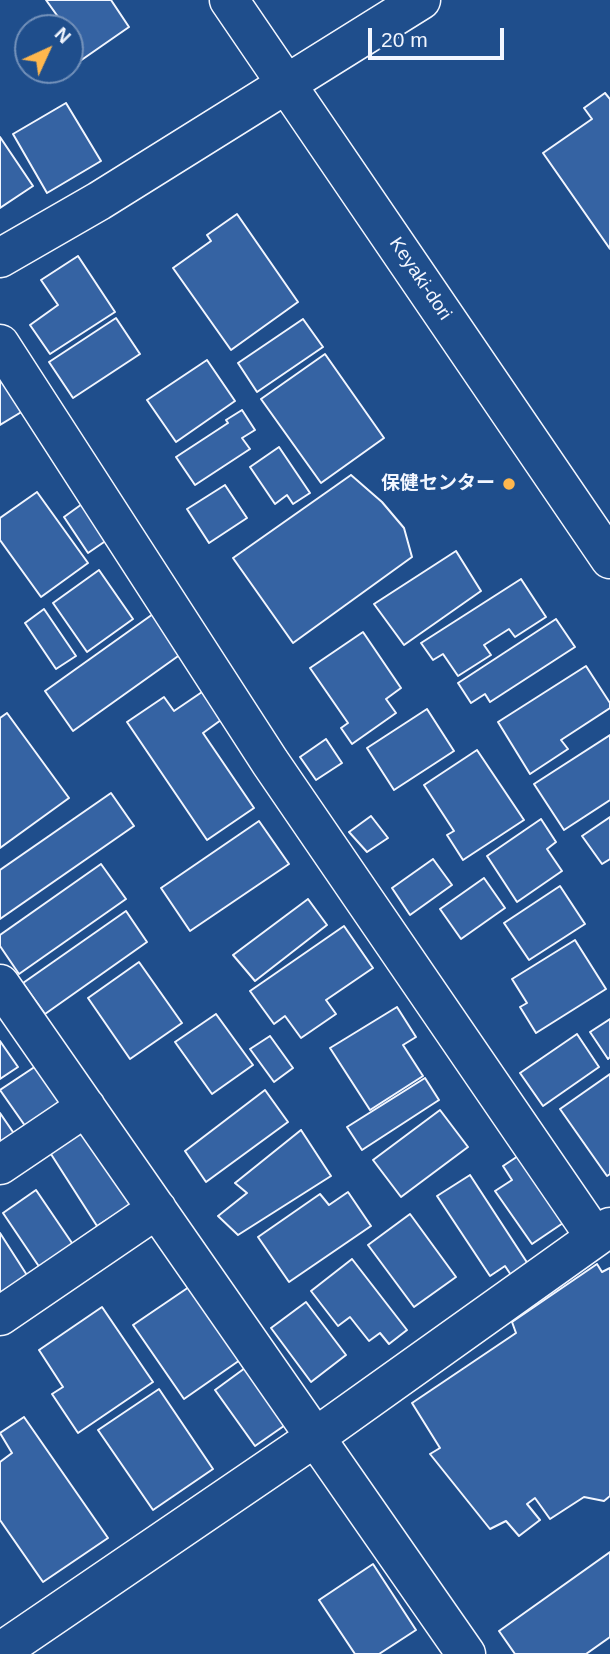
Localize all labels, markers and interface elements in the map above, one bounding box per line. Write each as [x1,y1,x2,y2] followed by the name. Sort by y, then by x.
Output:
[14,14,84,84] north arrow
[372,14,508,58] scale bar
[51,23,75,47] text: N
[381,28,428,51] text: 20 m
[384,233,456,325] street label: Keyaki-dori
[381,473,495,495] place label: 保健センター
[501,476,517,492] marker: 保健センター

